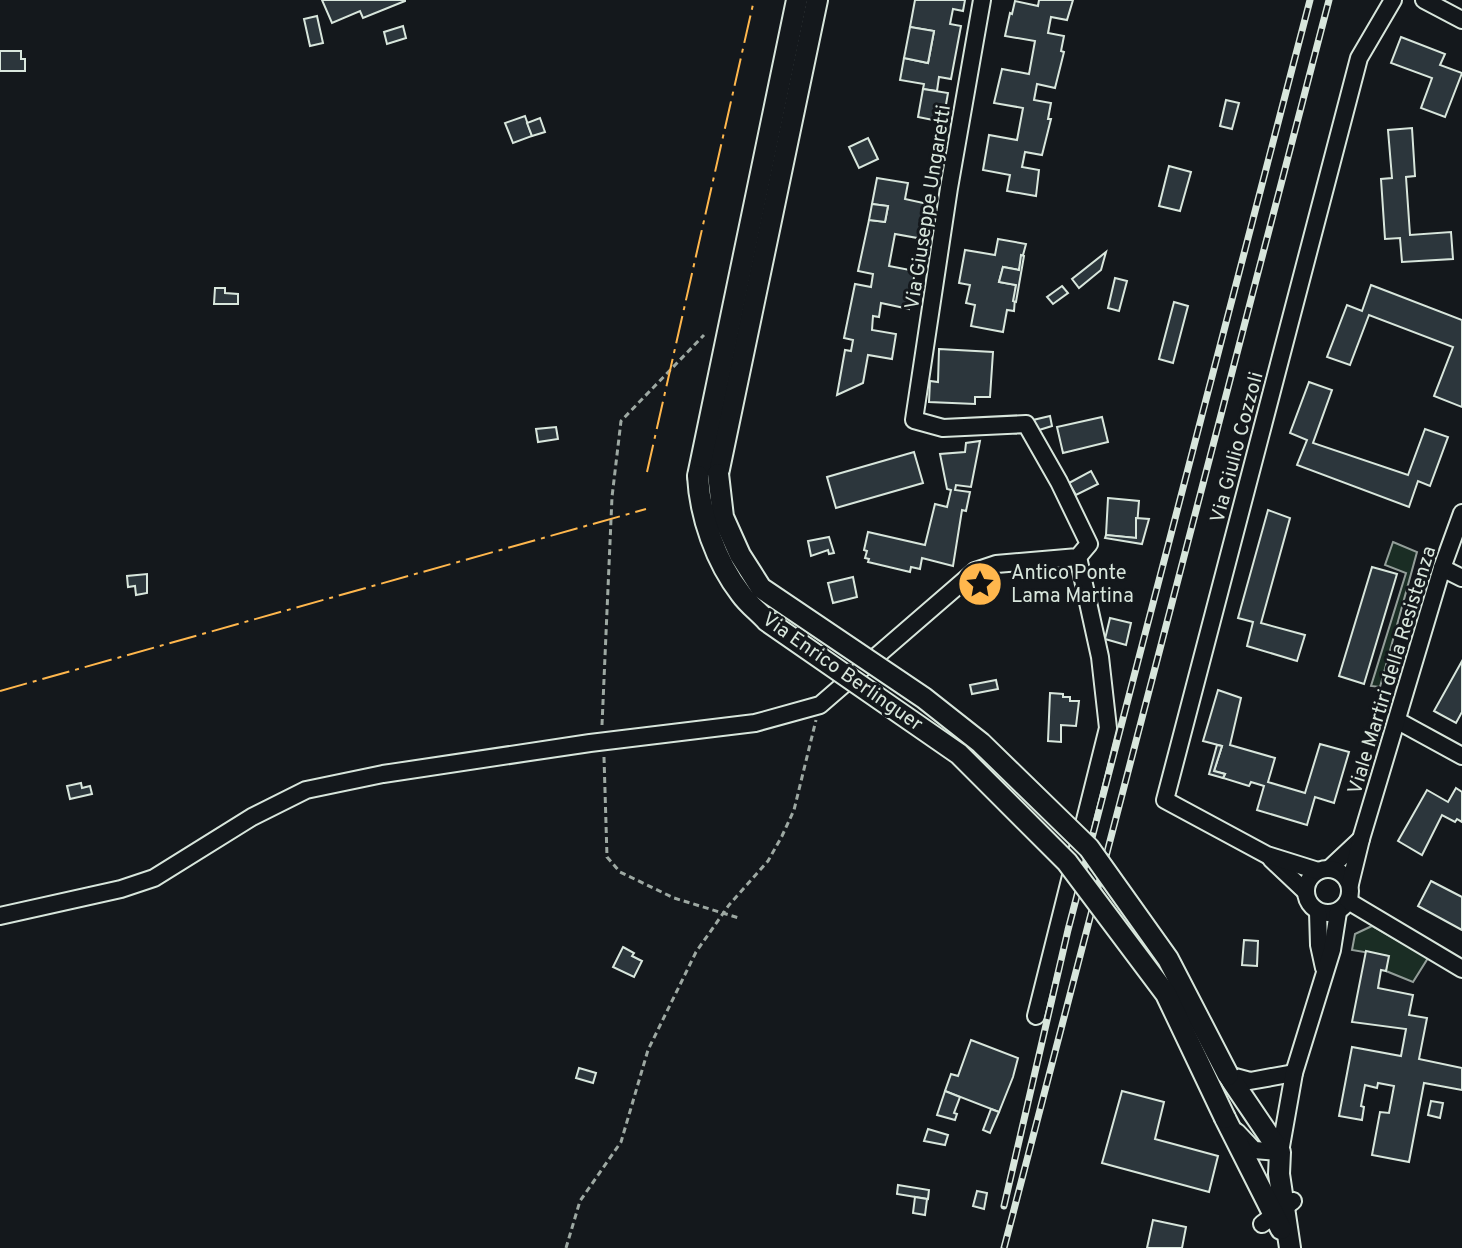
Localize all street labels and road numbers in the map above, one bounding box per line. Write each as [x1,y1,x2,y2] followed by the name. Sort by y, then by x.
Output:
[900,103,958,311] street label: Via Giuseppe Ungaretti
[1205,369,1271,526] street label: Via Giulio Cozzoli
[1343,543,1443,798] street label: Viale Martiri della Resistenza
[756,607,928,738] street label: Via Enrico Berlinguer

